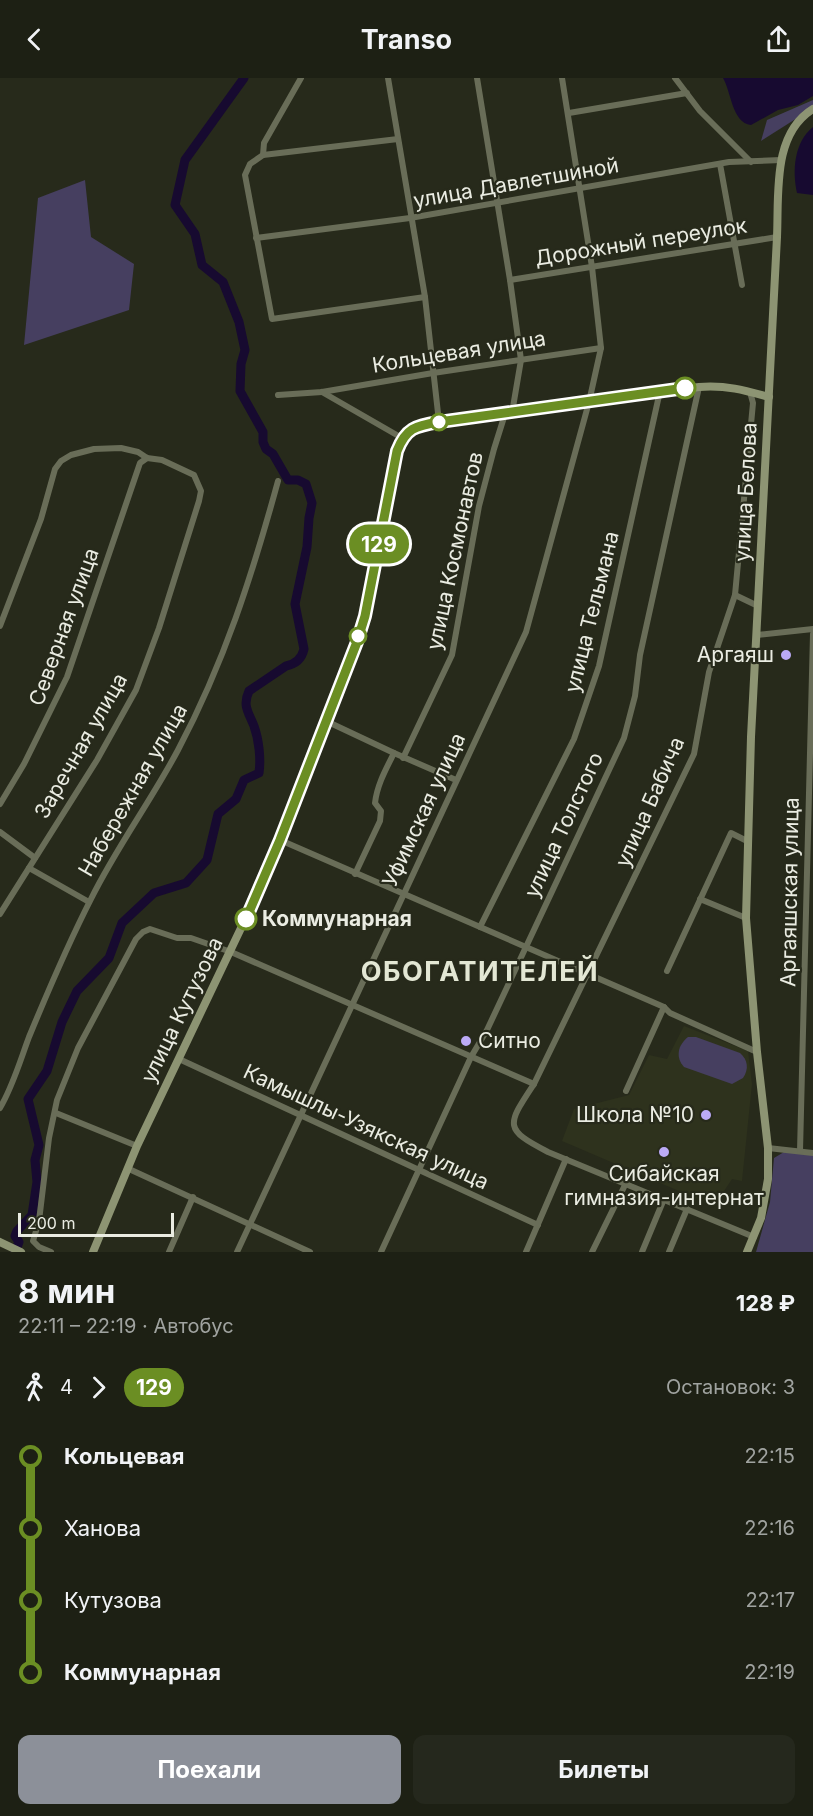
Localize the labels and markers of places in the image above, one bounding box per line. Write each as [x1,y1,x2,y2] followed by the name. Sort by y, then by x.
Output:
[674,377,696,399] unlabelled marker
[430,413,448,431] unlabelled marker
[349,627,367,645] unlabelled marker
[697,642,774,667] place label: Аргаяш
[779,648,793,662] marker: Аргаяш
[262,906,412,931] place label: Коммунарная
[235,908,257,930] marker: Коммунарная
[478,1028,541,1053] place label: Ситно
[459,1034,473,1048] marker: Ситно
[576,1102,694,1127] place label: Школа №10
[699,1108,713,1122] marker: Школа №10
[657,1145,671,1159] marker: Сибайская гимназия-интернат
[564,1161,764,1210] place label: Сибайская гимназия-интернат

